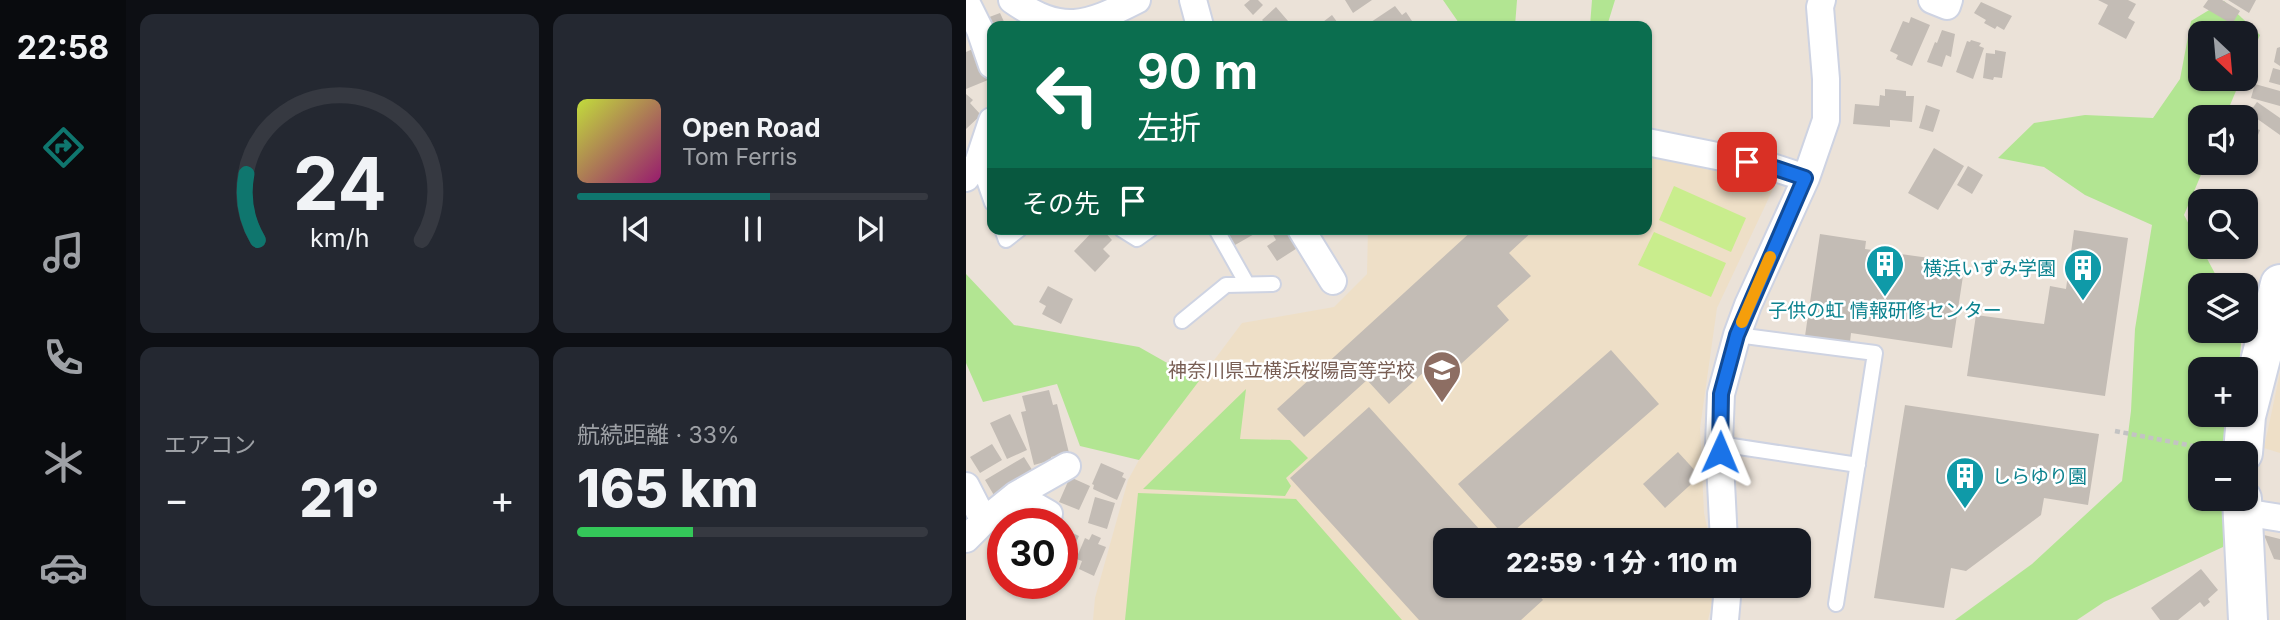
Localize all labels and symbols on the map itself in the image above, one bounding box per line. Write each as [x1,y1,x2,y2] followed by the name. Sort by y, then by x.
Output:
[2188,21,2258,91] north arrow
[1717,132,1777,192] pin
[1864,243,1906,298] building icon: 子供の虹 情報研修センター
[2062,247,2104,302] building icon: 横浜いずみ学園
[1923,257,2056,280] place label: 横浜いずみ学園
[1768,299,2002,322] place label: 子供の虹 情報研修センター
[1421,349,1463,404] school or university icon: 神奈川県立横浜桜陽高等学校
[1168,359,1415,382] place label: 神奈川県立横浜桜陽高等学校
[1683,415,1757,489] position arrow
[1944,455,1986,510] building icon: しらゆり園
[1992,465,2087,488] place label: しらゆり園
[987,508,1078,599] speed limit sign: 30

